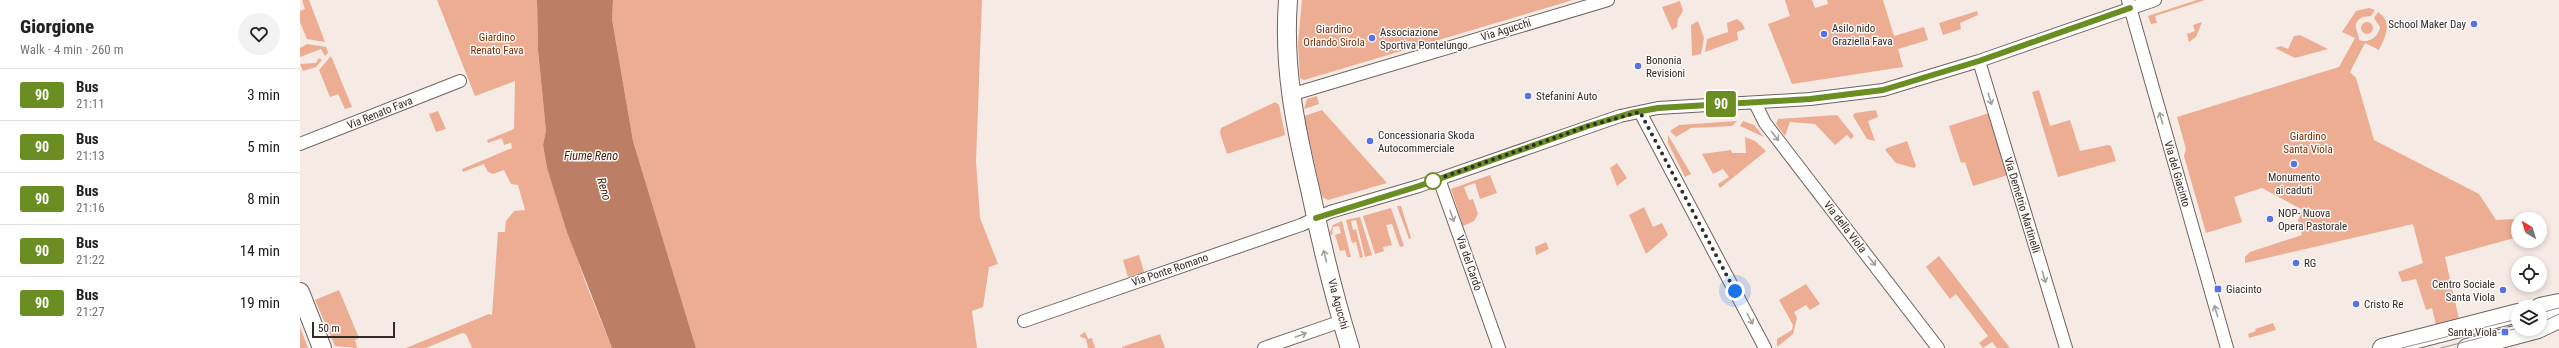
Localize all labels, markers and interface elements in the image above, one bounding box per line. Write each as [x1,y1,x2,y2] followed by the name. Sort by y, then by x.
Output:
[238,13,280,55] button: heart
[20,15,94,38] text: Giorgione
[1479,16,1533,44] street label: Via Agucchi
[2388,18,2466,31] place label: School Maker Day
[2469,19,2479,29] marker: School Maker Day
[1832,22,1892,48] place label: Asilo nido Graziella Fava
[1303,23,1365,49] park label: Giardino Orlando Sirola
[1380,26,1468,52] place label: Associazione Sportiva Pontelungo
[1819,29,1829,39] marker: Asilo nido Graziella Fava
[471,31,523,57] park label: Giardino Renato Fava
[1367,33,1377,43] marker: Associazione Sportiva Pontelungo
[20,42,124,57] text: Walk · 4 min · 260 m
[1646,54,1685,80] place label: Bononia Revisioni
[1633,61,1643,71] marker: Bononia Revisioni
[76,78,99,96] text: Bus
[247,86,280,104] text: 3 min
[35,87,49,103] text: 90
[1536,90,1598,103] place label: Stefanini Auto
[1523,91,1533,101] marker: Stefanini Auto
[1703,91,1739,117] line badge: 90
[1987,92,1994,105] one-way arrow
[345,94,415,132] street label: Via Renato Fava
[76,96,105,111] text: 21:11
[1714,96,1728,112] text: 90
[2157,112,2165,125] one-way arrow
[1378,129,1475,155] place label: Concessionaria Skoda Autocommerciale
[76,130,99,148] text: Bus
[2283,130,2333,156] park label: Giardino Santa Viola
[1771,131,1779,142] one-way arrow
[1365,136,1375,146] marker: Concessionaria Skoda Autocommerciale
[247,138,280,156] text: 5 min
[35,139,49,155] text: 90
[2161,140,2193,209] street label: Via del Giacinto
[76,148,105,163] text: 21:13
[564,149,618,163] water label: Fiume Reno
[2001,155,2043,255] street label: Via Demetrio Martinelli
[2289,159,2299,169] marker: Monumento ai caduti
[2268,171,2320,197] place label: Monumento ai caduti
[1424,172,1442,190] unlabelled marker
[594,176,614,202] water label: Reno
[76,182,99,200] text: Bus
[247,190,280,208] text: 8 min
[35,191,49,207] text: 90
[1821,199,1869,255] street label: Via della Viola
[76,200,105,215] text: 21:16
[2278,207,2347,233] place label: NOP- Nuova Opera Pastorale
[1449,209,1457,221] one-way arrow
[2511,212,2547,248] north arrow
[2511,212,2547,336] map controls
[2265,214,2275,224] marker: NOP- Nuova Opera Pastorale
[76,234,99,252] text: Bus
[1453,234,1485,293] street label: Via del Cardo
[240,242,280,260] text: 14 min
[35,243,49,259] text: 90
[1321,250,1329,263] one-way arrow
[1130,251,1210,289] street label: Via Ponte Romano
[76,252,105,267] text: 21:22
[1867,256,1876,267] one-way arrow
[2511,256,2547,292] button: locate
[2304,257,2316,270] place label: RG
[2291,258,2301,268] marker: RG
[2041,270,2048,283] one-way arrow
[1325,277,1351,331] street label: Via Agucchi
[2432,278,2495,304] place label: Centro Sociale Santa Viola
[1725,281,1745,301] your location
[2226,283,2262,296] place label: Giacinto
[2213,284,2223,294] marker: Giacinto
[2498,285,2508,295] marker: Centro Sociale Santa Viola
[76,286,99,304] text: Bus
[240,294,280,312] text: 19 min
[35,295,49,311] text: 90
[2364,298,2403,311] place label: Cristo Re
[2351,299,2361,309] marker: Cristo Re
[2511,300,2547,336] button: layers
[76,304,105,319] text: 21:27
[2212,304,2219,317] one-way arrow
[1747,313,1754,325] one-way arrow
[312,320,395,339] scale bar
[318,322,340,335] text: 50 m
[2448,326,2497,339] place label: Santa Viola
[2500,327,2510,337] marker: Santa Viola
[1294,331,1307,338] one-way arrow

